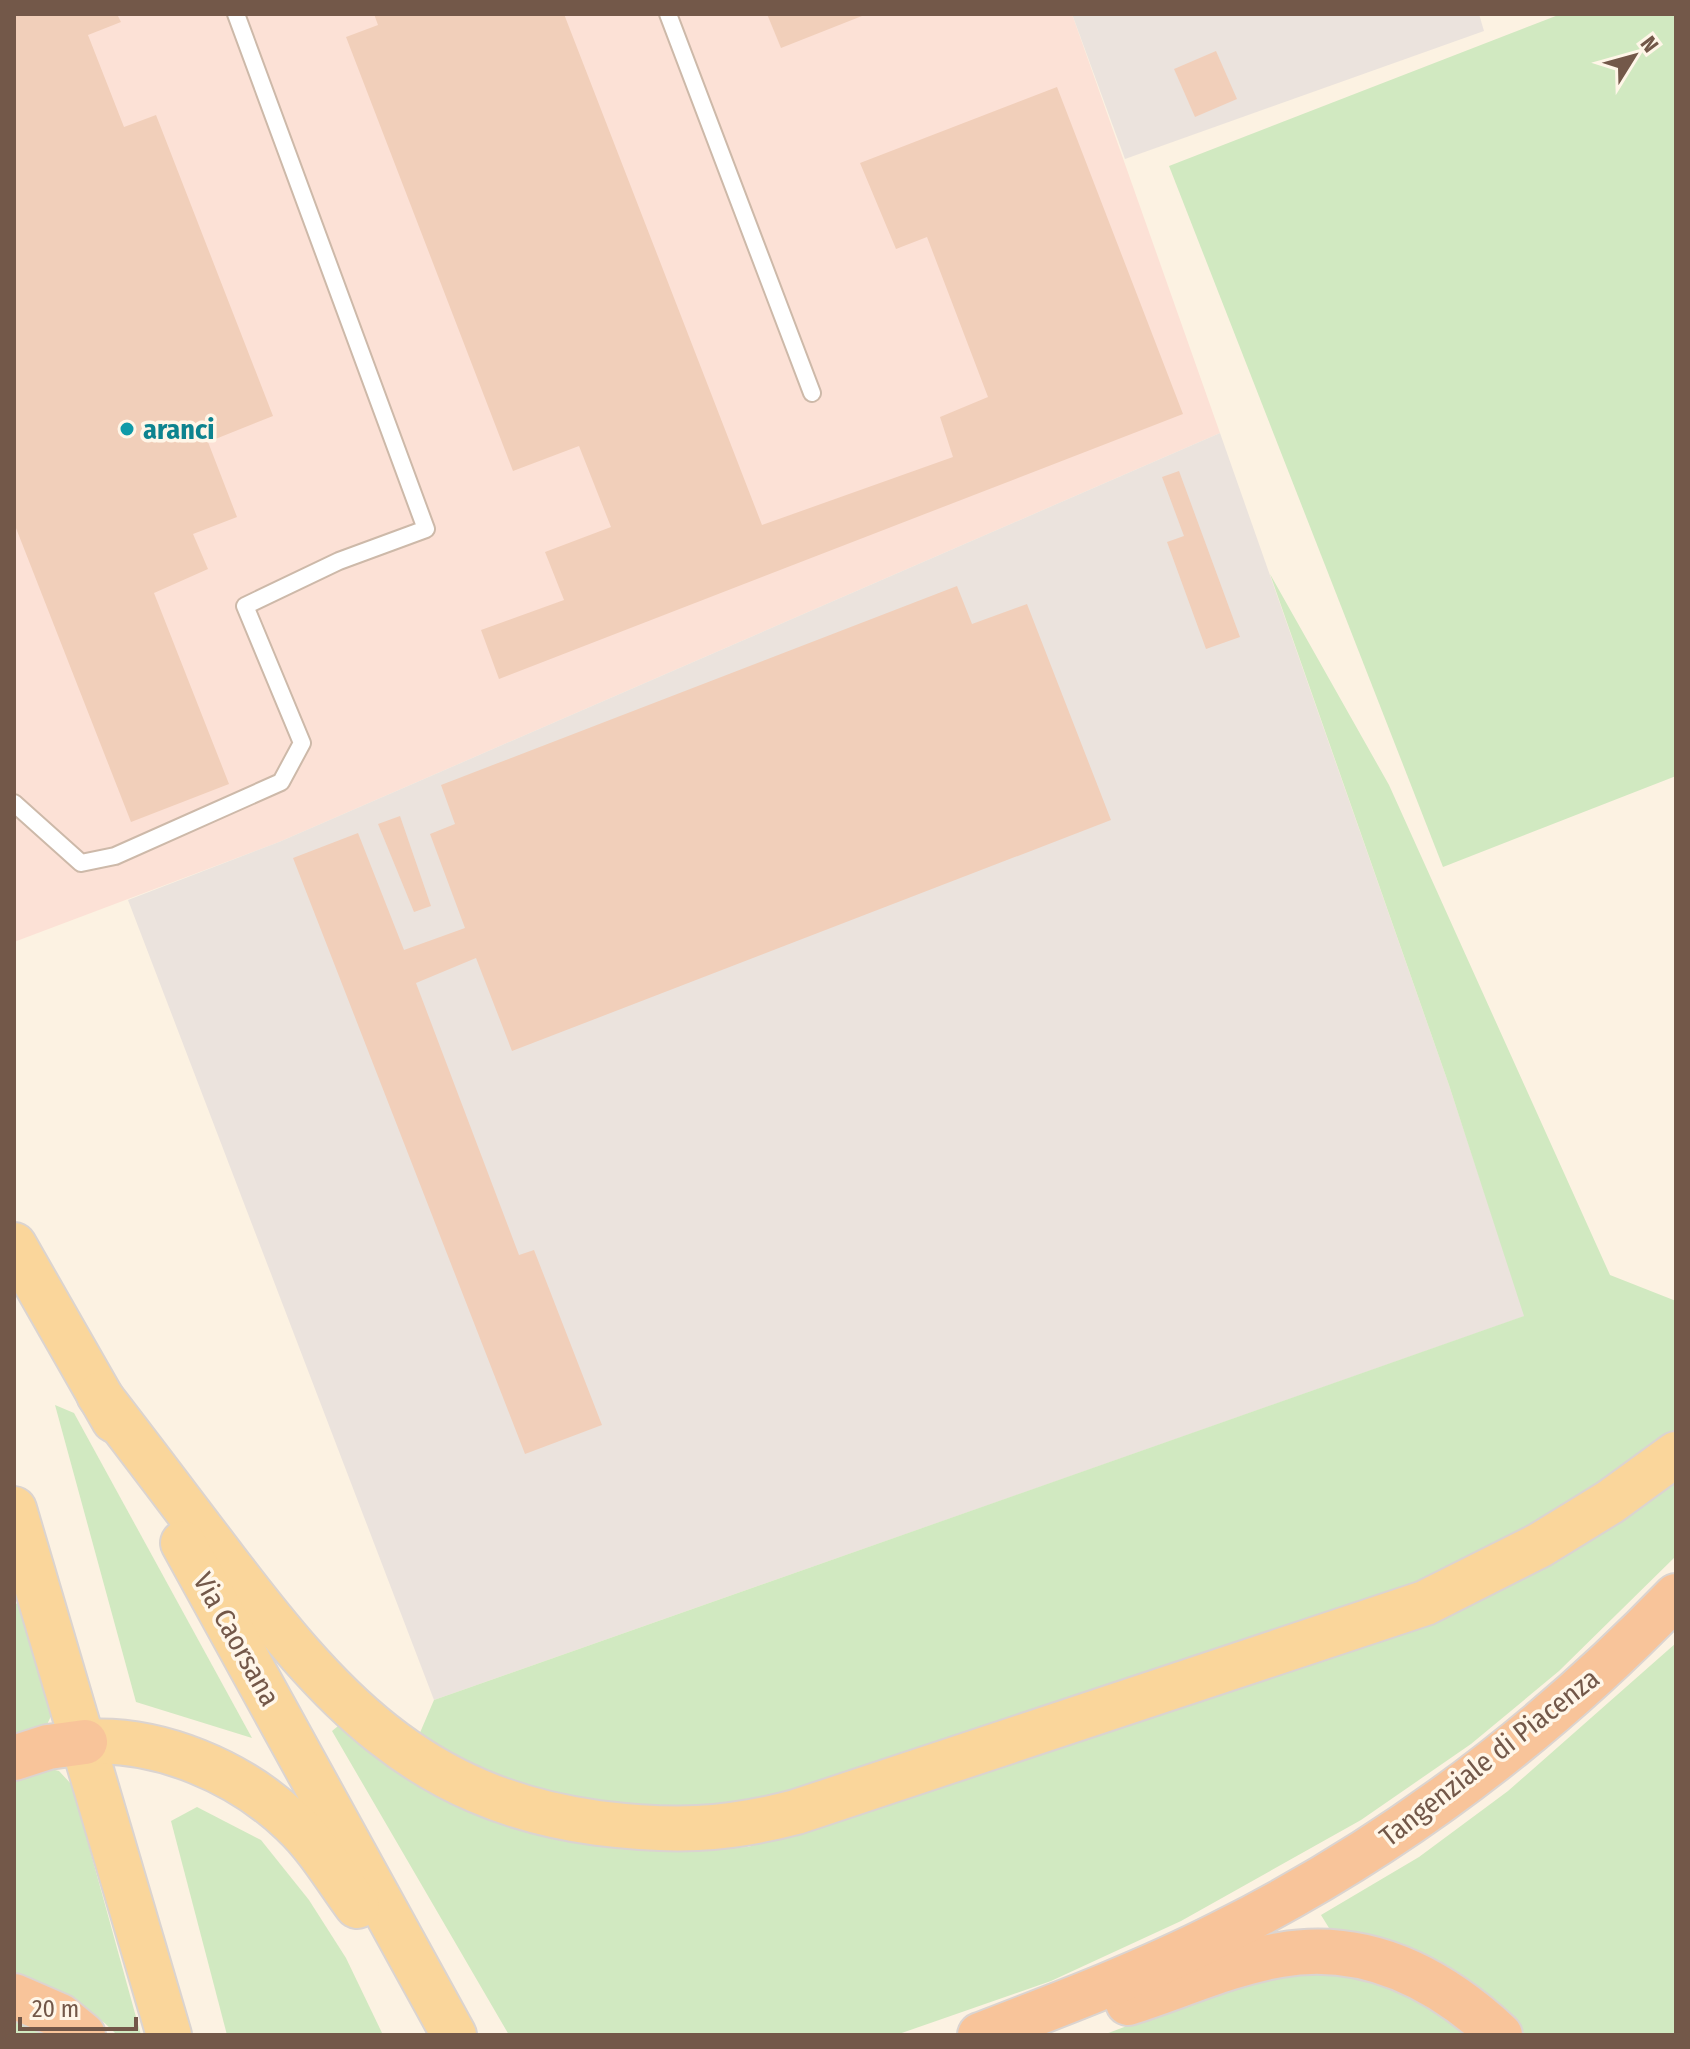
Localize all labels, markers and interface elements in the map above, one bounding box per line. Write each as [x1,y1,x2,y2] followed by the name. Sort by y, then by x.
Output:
[1594,16,1674,96] north arrow
[1635,31,1664,58] text: N
[143,413,214,446] place label: aranci
[118,420,136,438] marker: aranci
[186,1567,287,1712] street label: Via Caorsana
[1373,1662,1605,1853] street label: Tangenziale di Piacenza
[20,1981,136,2031] scale bar
[32,1995,79,2023] text: 20 m

